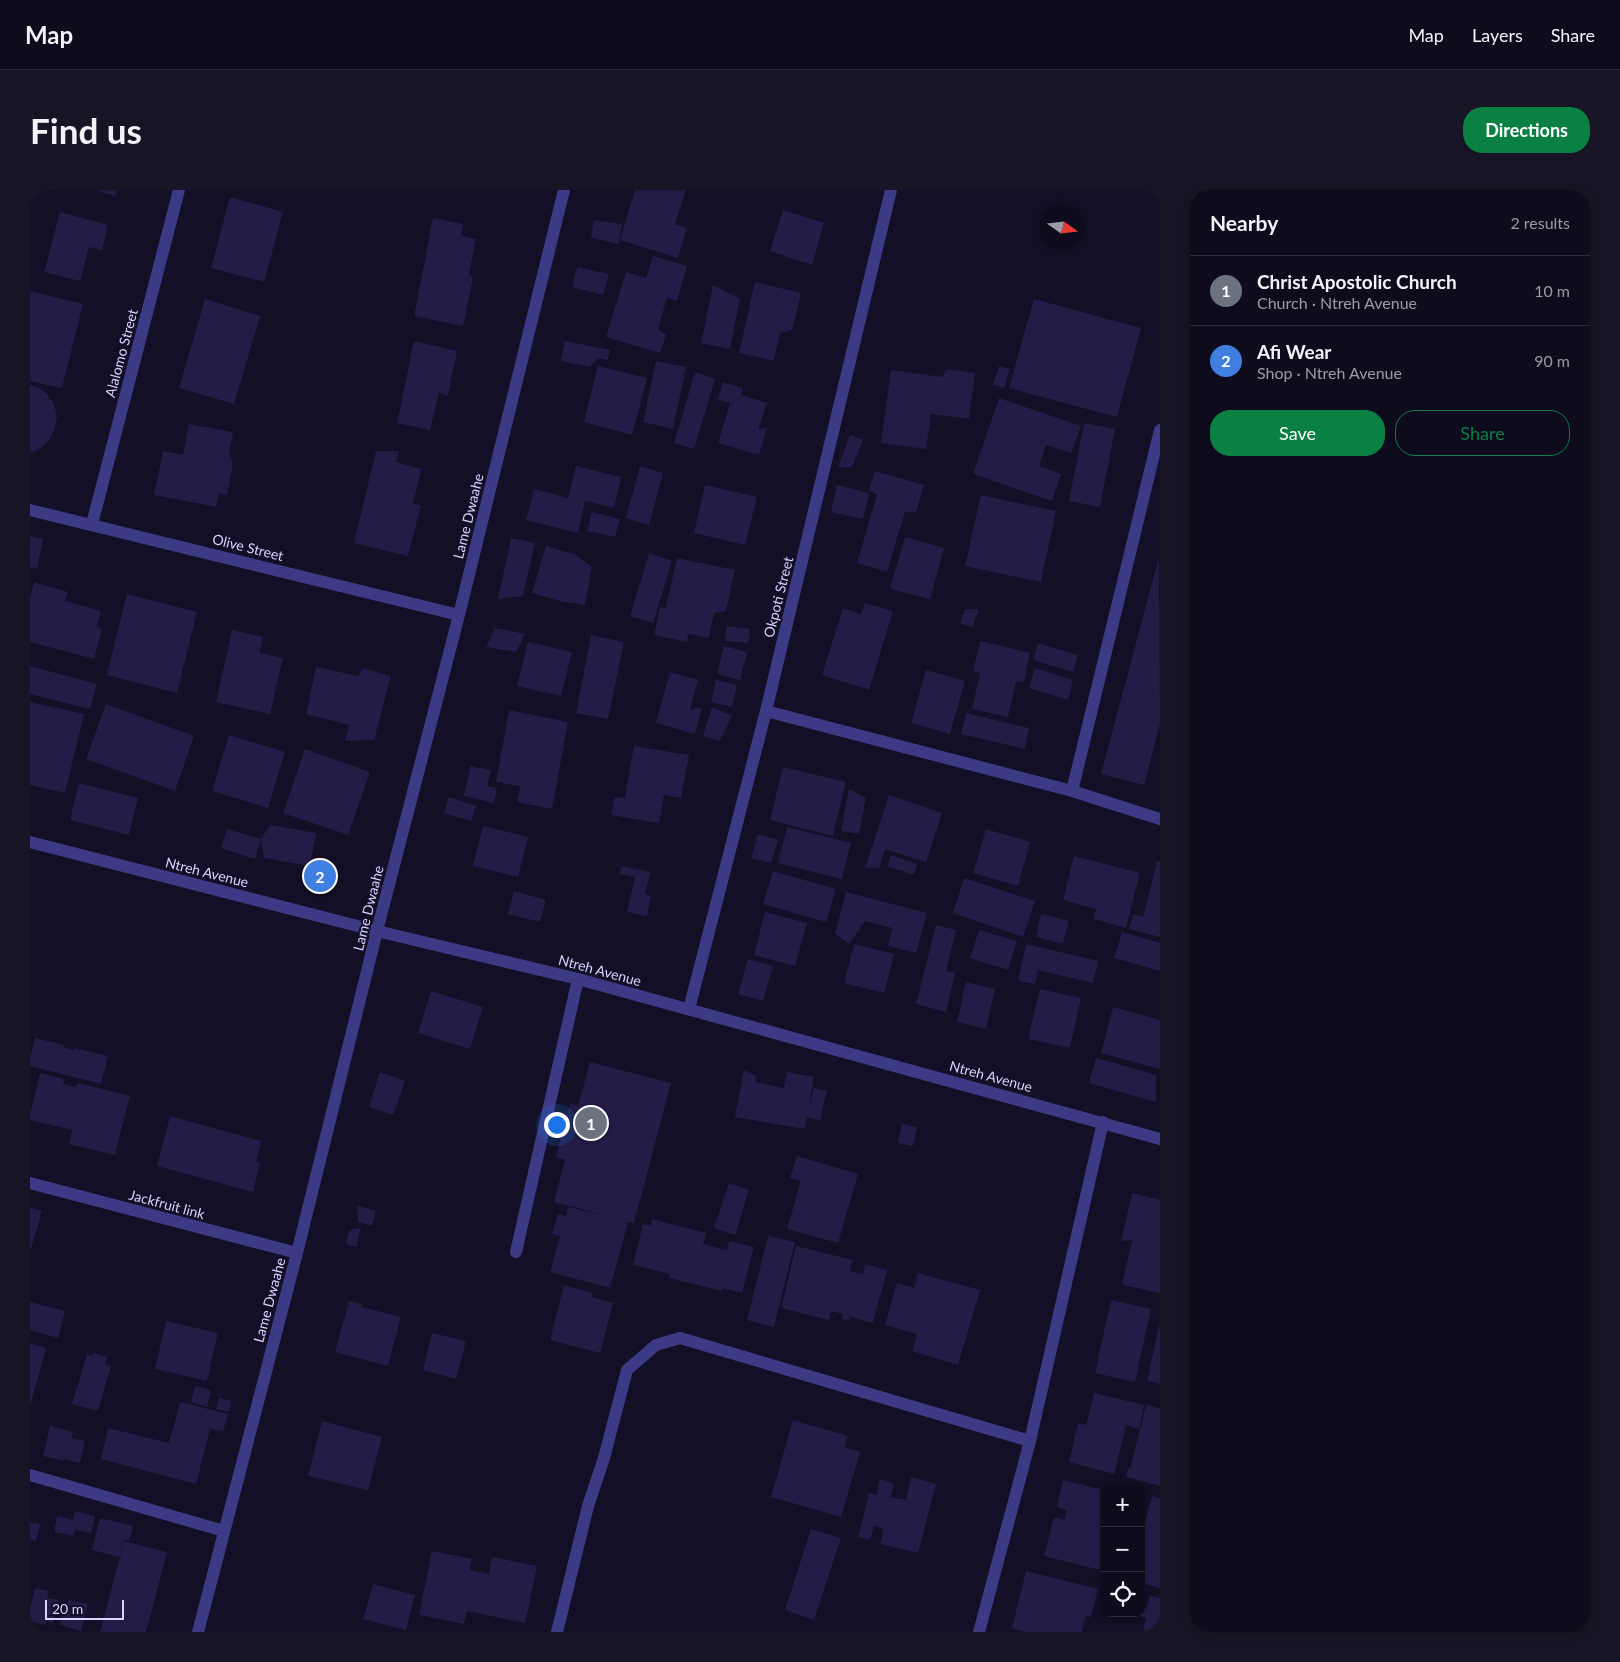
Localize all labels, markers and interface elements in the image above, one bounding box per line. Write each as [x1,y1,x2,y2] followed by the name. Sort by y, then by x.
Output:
[25,20,73,49] text: Map
[1408,24,1444,46] text: Map
[1472,24,1523,46] text: Layers
[1551,24,1595,46] text: Share
[1463,107,1590,153] button: Directions
[30,109,142,151] text: Find us
[1040,205,1085,250] north arrow
[1210,210,1278,235] text: Nearby
[1510,213,1570,232] text: 2 results
[1257,270,1457,293] text: Christ Apostolic Church
[1221,281,1231,300] text: 1
[1534,281,1570,300] text: 10 m
[1257,293,1417,312] text: Church · Ntreh Avenue
[101,307,141,399] street label: Alalomo Street
[1257,340,1331,363] text: Afi Wear
[1221,351,1231,370] text: 2
[1534,351,1570,370] text: 90 m
[1257,363,1402,382] text: Shop · Ntreh Avenue
[1210,410,1385,456] button: Save
[1395,410,1570,456] button: Share
[449,472,487,560] street label: Lame Dwaahe
[211,530,285,564] street label: Olive Street
[760,555,796,639] street label: Okpoti Street
[164,853,250,891] street label: Ntreh Avenue
[304,857,336,895] pin: 2
[349,864,387,952] street label: Lame Dwaahe
[557,951,643,989] street label: Ntreh Avenue
[948,1057,1034,1095] street label: Ntreh Avenue
[575,1104,607,1142] pin: 1
[544,1112,570,1138] your location
[127,1186,208,1223] street label: Jackfruit link
[249,1256,289,1344] street label: Lame Dwaahe
[1100,1482,1145,1617] map controls
[1100,1482,1145,1527] button: +
[1100,1527,1145,1572] button: −
[1100,1572,1145,1617] button: locate
[45,1597,124,1620] scale bar
[52,1600,83,1617] text: 20 m

